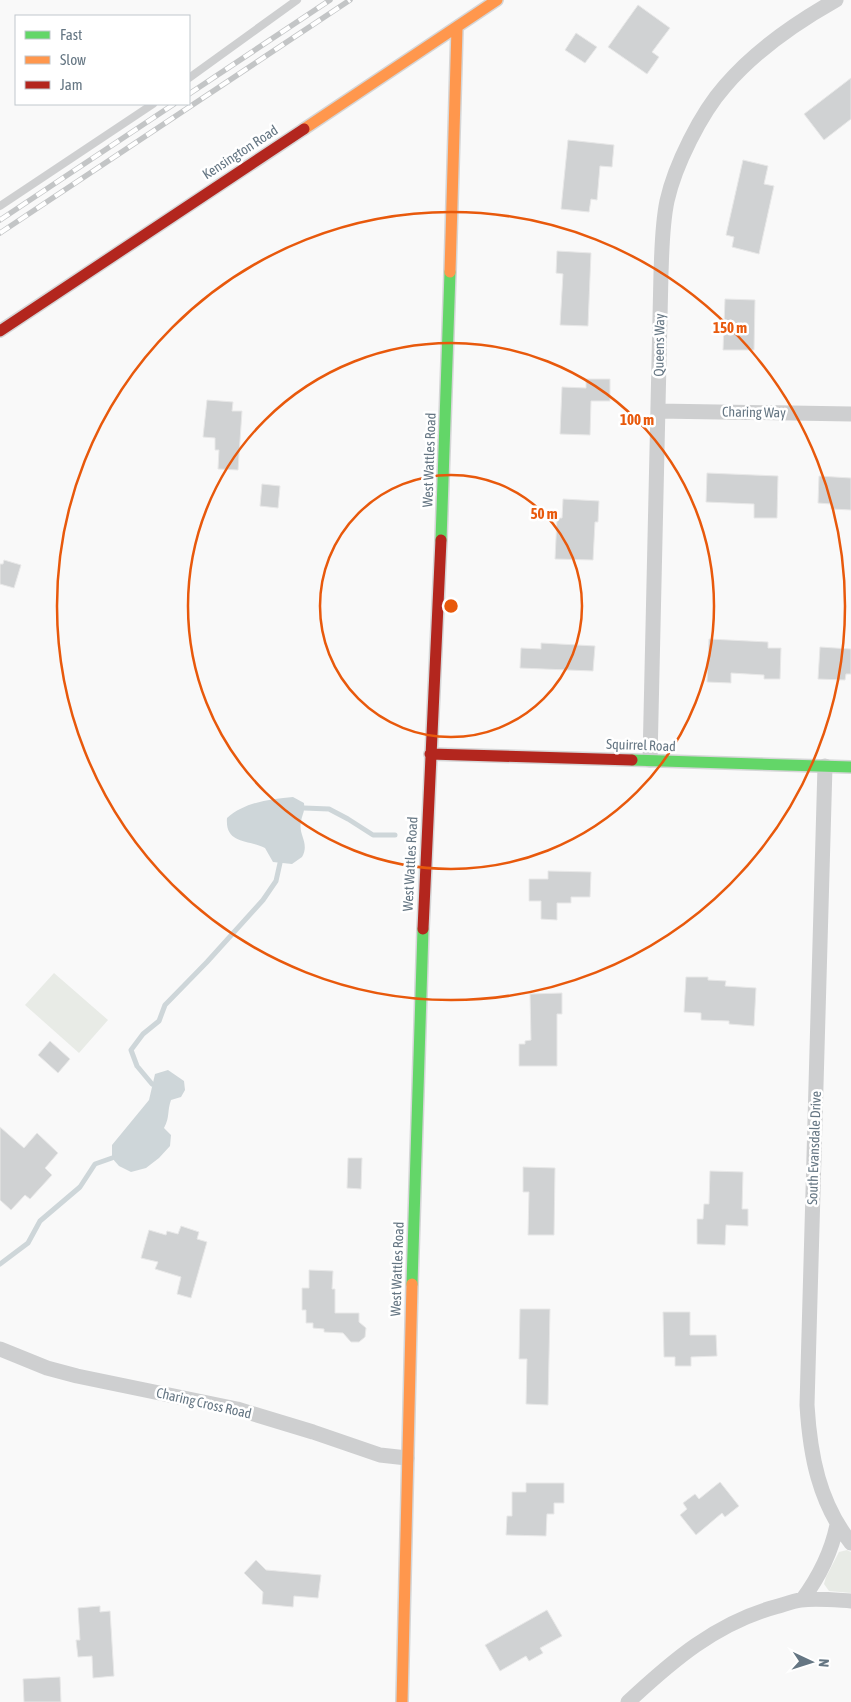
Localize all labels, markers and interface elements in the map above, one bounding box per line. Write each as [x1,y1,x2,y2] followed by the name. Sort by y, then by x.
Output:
[15,15,190,105] legend
[60,26,82,43] text: Fast
[60,51,86,68] text: Slow
[60,76,83,93] text: Jam
[199,122,281,182] street label: Kensington Road
[650,313,668,377] street label: Queens Way
[713,319,747,336] text: 150 m
[722,403,786,421] street label: Charing Way
[620,411,654,428] text: 100 m
[419,412,439,508] street label: West Wattles Road
[531,505,558,522] text: 50 m
[442,597,460,615] centre of rings
[606,736,676,754] street label: Squirrel Road
[400,816,420,912] street label: West Wattles Road
[804,1091,824,1205] street label: South Evansdale Drive
[387,1221,407,1317] street label: West Wattles Road
[155,1384,253,1422] street label: Charing Cross Road
[786,1637,836,1687] north arrow
[816,1658,832,1668] text: N

